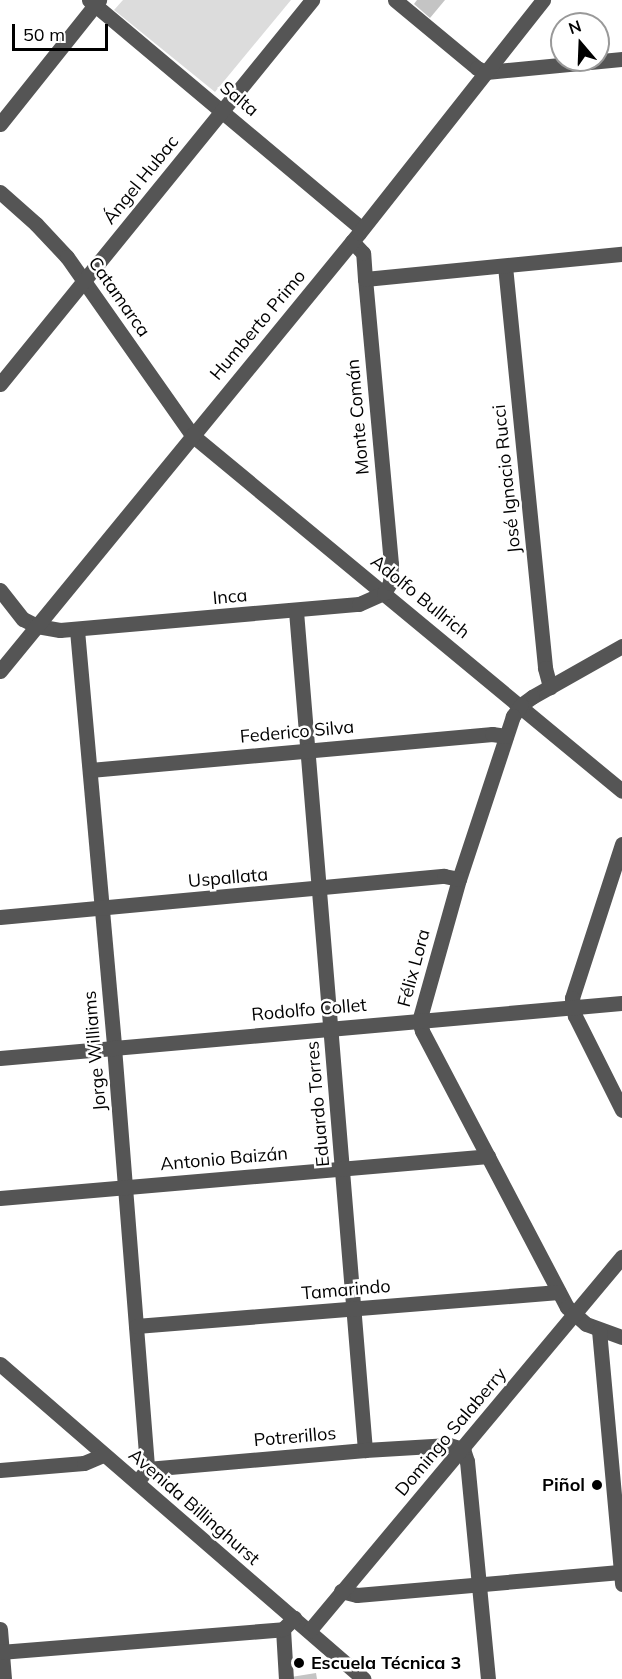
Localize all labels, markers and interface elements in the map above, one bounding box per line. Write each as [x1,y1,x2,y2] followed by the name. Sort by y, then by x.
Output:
[15,12,111,50] scale bar
[550,12,610,72] north arrow
[566,15,584,38] text: N
[23,23,65,46] text: 50 m
[215,77,263,121] street label: Salta
[99,131,183,229] street label: Ángel Hubac
[84,253,154,341] street label: Catamarca
[206,266,310,384] street label: Humberto Primo
[342,358,374,476] street label: Monte Comán
[488,404,526,554] street label: José Ignacio Rucci
[366,551,474,643] street label: Adolfo Bullrich
[212,585,248,609] street label: Inca
[239,716,355,748] street label: Federico Silva
[187,864,269,892] street label: Uspallata
[393,927,435,1009] street label: Félix Lora
[79,990,111,1112] street label: Jorge Williams
[251,994,367,1026] street label: Rodolfo Collet
[302,1040,334,1168] street label: Eduardo Torres
[159,1143,289,1175] street label: Antonio Baizán
[301,1275,391,1305] street label: Tamarindo
[391,1363,511,1501] street label: Domingo Salaberry
[253,1423,337,1451] street label: Potrerillos
[124,1444,264,1570] street label: Avenida Billinghurst
[542,1474,585,1496] place label: Piñol
[590,1478,604,1492] marker: Piñol
[311,1652,461,1674] place label: Escuela Técnica 3
[292,1656,306,1670] marker: Escuela Técnica 3

